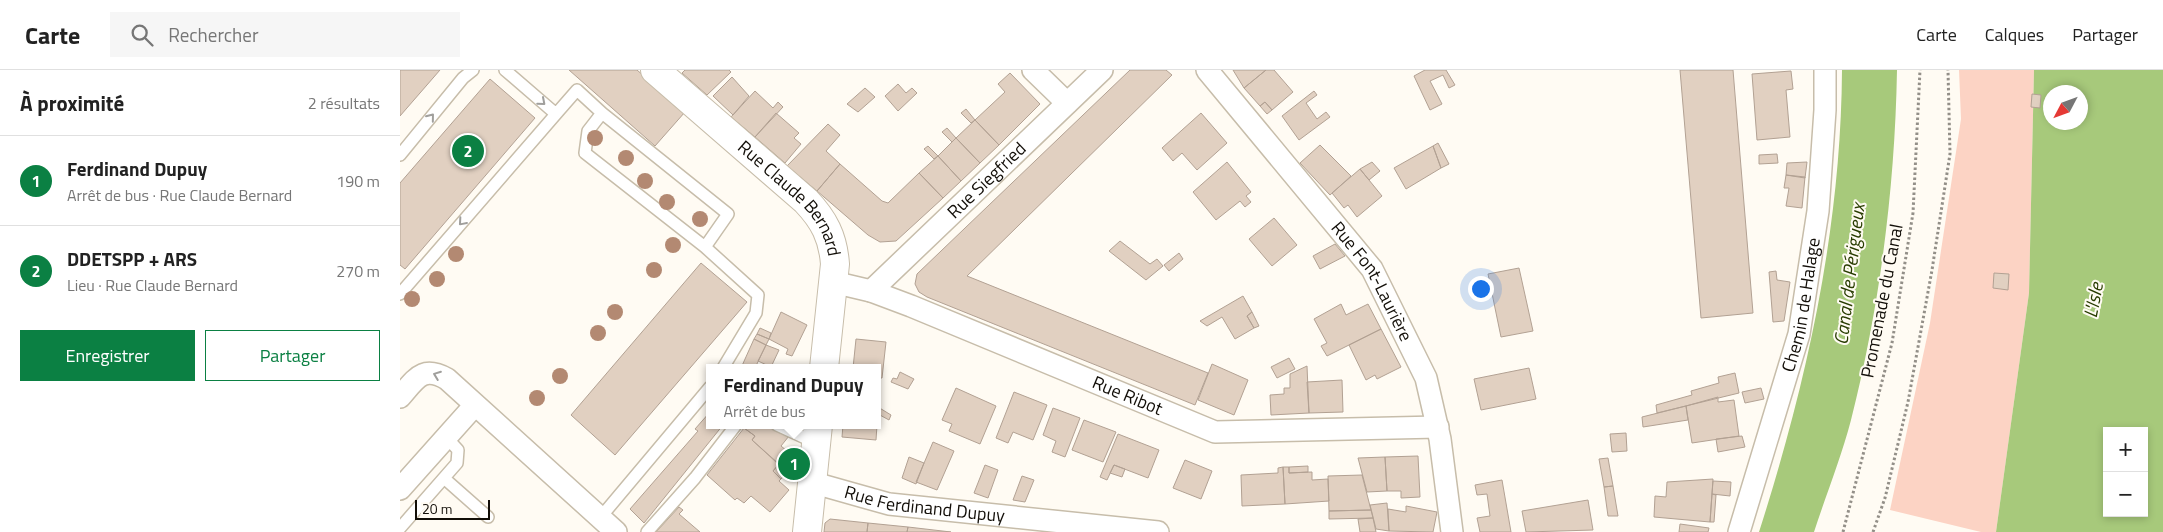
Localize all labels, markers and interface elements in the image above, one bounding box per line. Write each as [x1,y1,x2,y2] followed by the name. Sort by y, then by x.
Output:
[110,12,460,57] search box
[25,17,80,53] text: Carte
[168,20,258,49] text: Rechercher
[128,21,156,49] icon: search
[1916,21,1957,48] text: Carte
[1985,21,2044,48] text: Calques
[2072,21,2138,48] text: Partager
[2043,85,2088,130] north arrow
[20,87,124,119] text: À proximité
[308,91,380,115] text: 2 résultats
[537,96,546,105] one-way arrow
[425,114,433,123] one-way arrow
[452,132,484,170] pin: 2
[732,134,848,258] street label: Rue Claude Bernard
[941,136,1032,225] street label: Rue Siegfried
[67,154,207,183] text: Ferdinand Dupuy
[32,169,40,193] text: 1
[336,169,380,193] text: 190 m
[67,183,292,207] text: Arrêt de bus · Rue Claude Bernard
[1825,200,1872,346] water label: Canal de Périgueux
[1325,215,1420,346] street label: Rue Font-Laurière
[459,217,468,226] one-way arrow
[1853,222,1910,380] street label: Promenade du Canal
[1774,236,1827,375] street label: Chemin de Halage
[67,244,197,273] text: DDETSPP + ARS
[32,259,40,283] text: 2
[336,259,380,283] text: 270 m
[67,273,238,297] text: Lieu · Rue Claude Bernard
[1468,276,1494,302] your location
[2075,279,2110,320] water label: L'Isle
[20,330,195,381] button: Enregistrer
[205,330,380,381] button: Partager
[706,364,881,429] popup
[1088,369,1168,422] street label: Rue Ribot
[723,370,864,399] text: Ferdinand Dupuy
[433,371,442,381] one-way arrow
[723,399,805,423] text: Arrêt de bus
[2103,427,2148,517] map controls
[2103,427,2148,472] button: +
[778,445,810,483] pin: 1
[2103,472,2148,517] button: −
[841,478,1007,529] street label: Rue Ferdinand Dupuy
[415,497,490,520] scale bar
[422,498,452,519] text: 20 m

